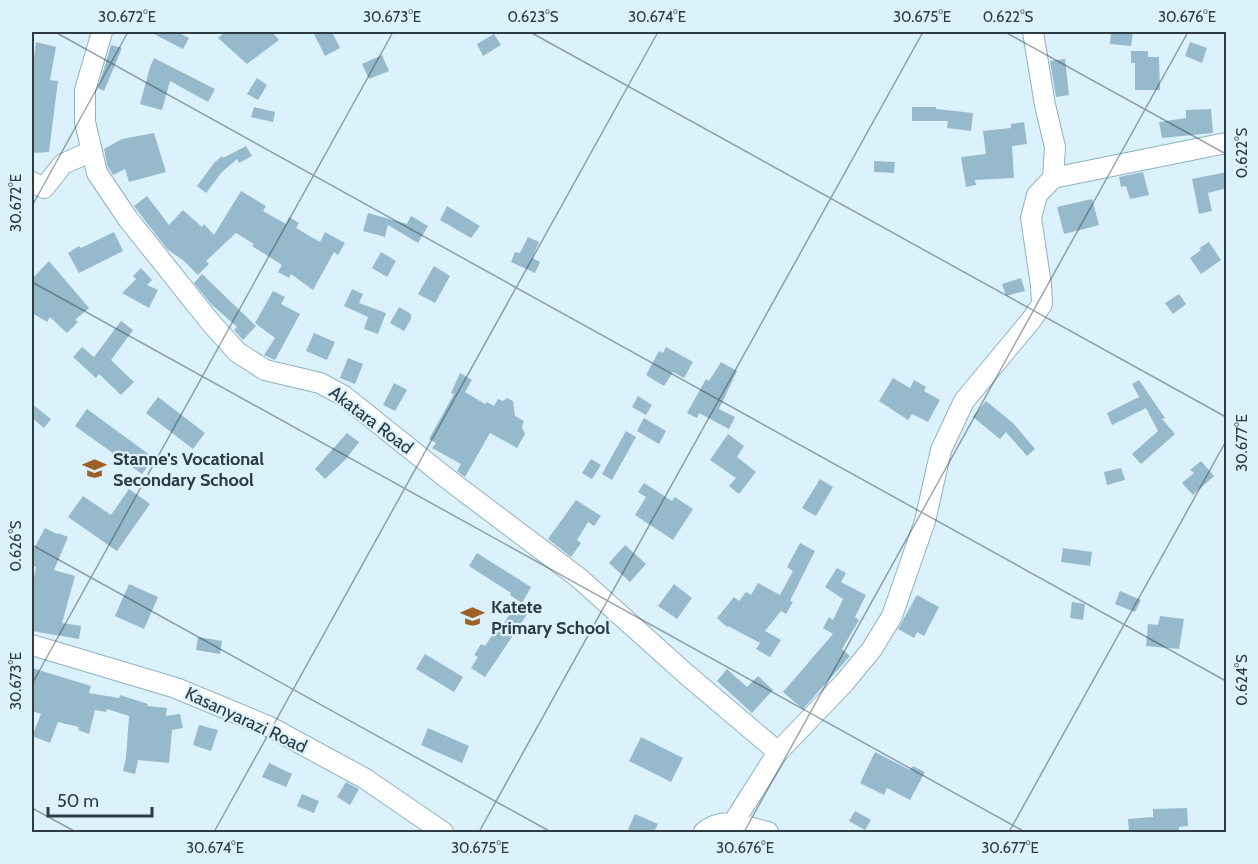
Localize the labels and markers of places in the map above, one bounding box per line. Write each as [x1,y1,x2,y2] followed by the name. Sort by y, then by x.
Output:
[113,448,264,491] place label: Stanne's Vocational Secondary School
[82,456,108,482] school or university icon: Stanne's Vocational Secondary School
[491,596,610,639] place label: Katete Primary School
[460,604,486,630] school or university icon: Katete Primary School

